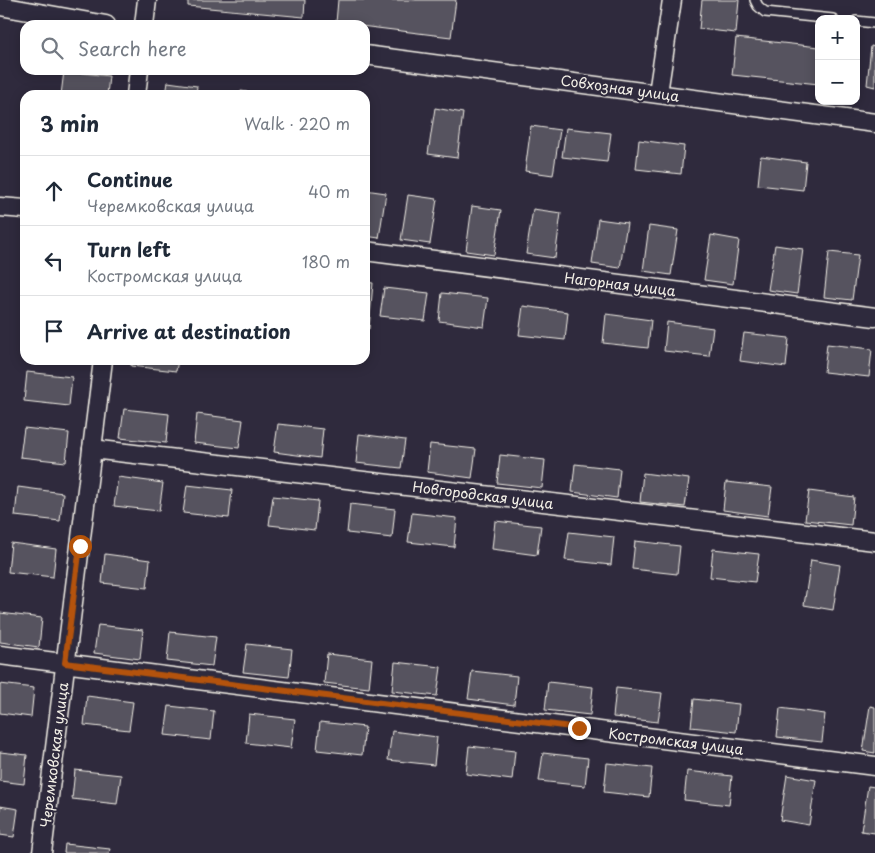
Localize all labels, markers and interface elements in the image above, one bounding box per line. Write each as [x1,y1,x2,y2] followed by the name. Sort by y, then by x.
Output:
[815,15,860,105] map controls
[815,15,860,60] button: +
[20,20,370,75] search box
[38,34,66,62] icon: search
[78,34,187,62] text: Search here
[815,60,860,105] button: −
[559,69,681,107] street label: Совхозная улица
[40,107,99,139] text: 3 min
[244,111,350,135] text: Walk · 220 m
[87,165,173,193] text: Continue
[40,177,68,205] icon: ahead
[308,179,350,203] text: 40 m
[87,193,254,217] text: Черемковская улица
[87,235,171,263] text: Turn left
[40,247,68,275] icon: left
[302,249,350,273] text: 180 m
[87,263,242,287] text: Костромская улица
[563,267,677,301] street label: Нагорная улица
[40,317,68,345] icon: arrive
[87,317,291,345] text: Arrive at destination
[411,476,555,514] street label: Новгородская улица
[69,535,92,558] route start
[35,681,73,829] street label: Черемковская улица
[568,717,591,740] route end
[607,722,745,760] street label: Костромская улица

